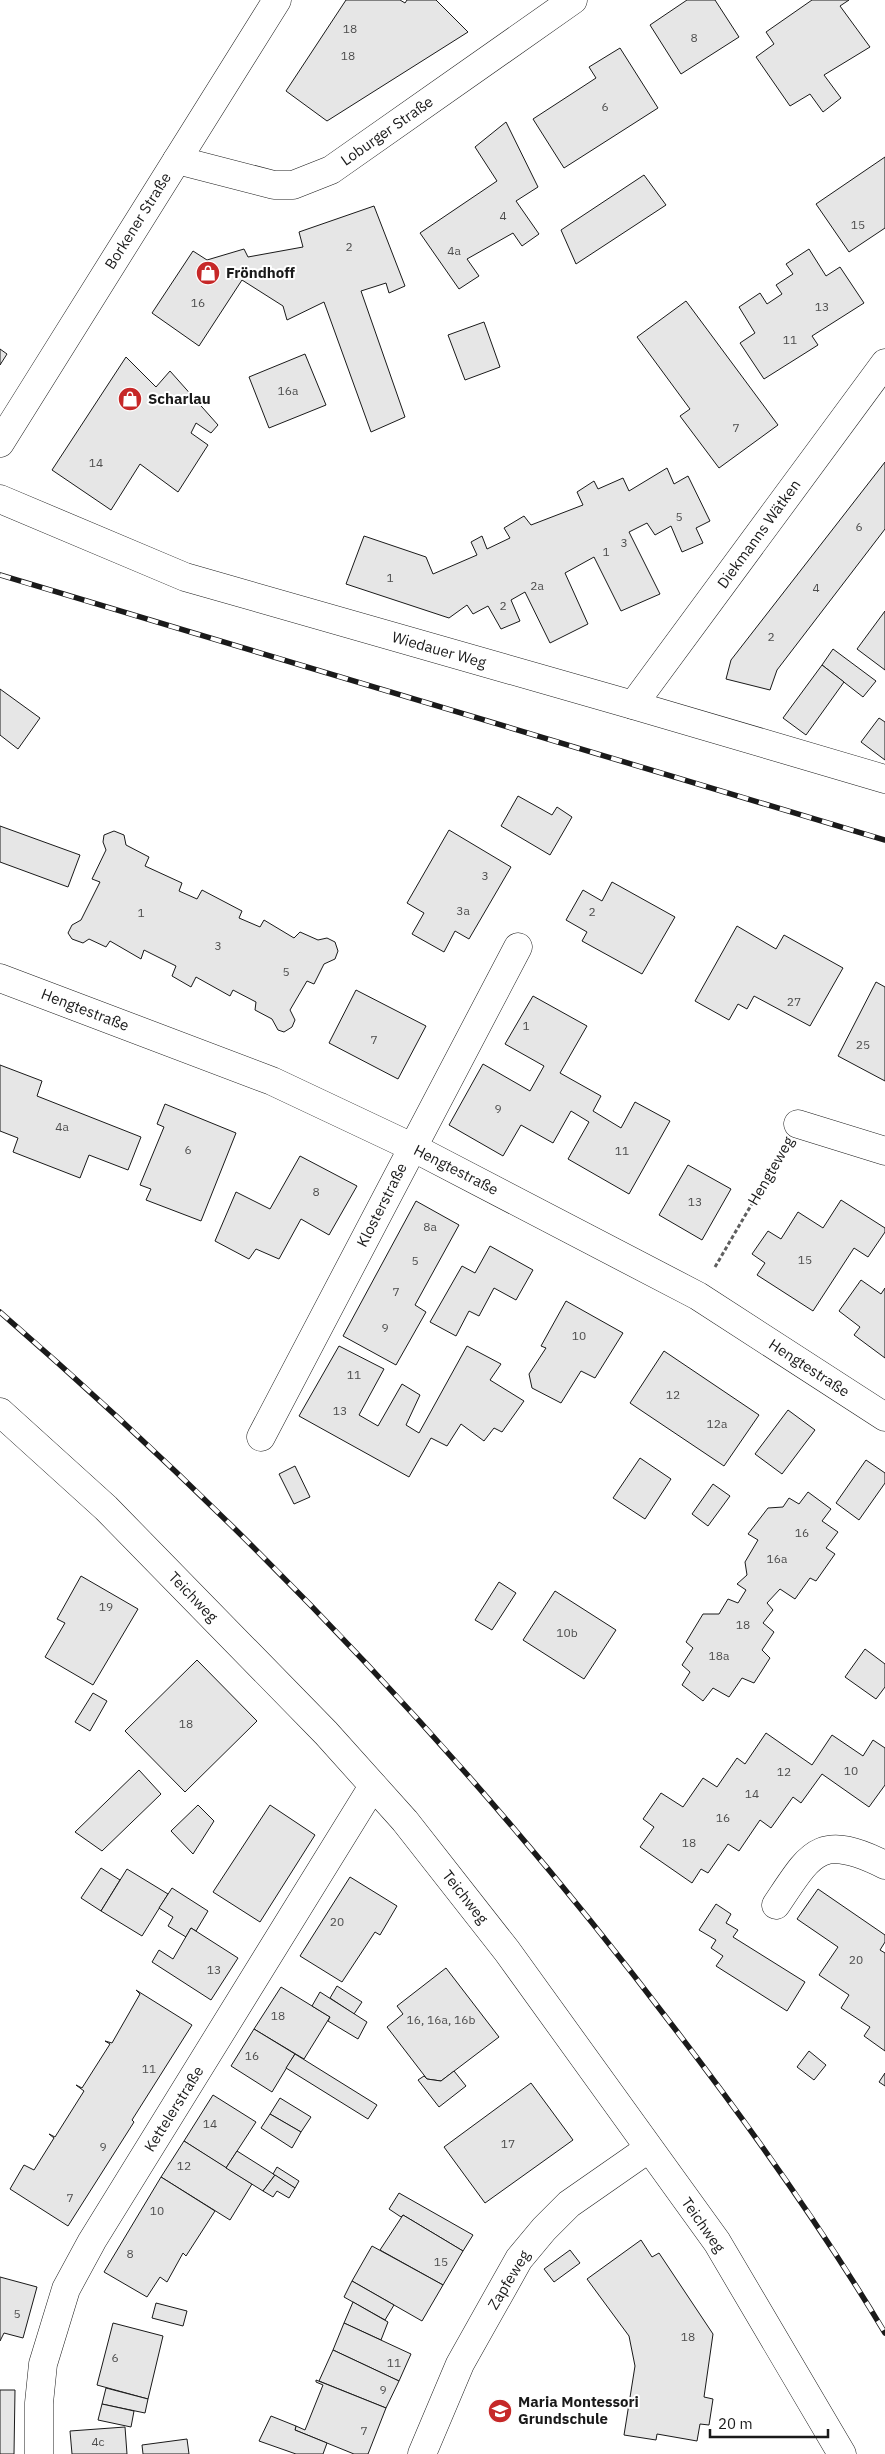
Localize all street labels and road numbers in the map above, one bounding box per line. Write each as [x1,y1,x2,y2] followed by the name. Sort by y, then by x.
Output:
[337,92,437,169] street label: Loburger Straße
[100,169,175,273] street label: Borkener Straße
[713,476,804,592] street label: Diekmanns Wätken
[390,627,489,672] street label: Wiedauer Weg
[39,984,132,1035] street label: Hengtestraße
[743,1133,798,1209] street label: Hengteweg
[411,1140,502,1199] street label: Hengtestraße
[352,1160,411,1250] street label: Klosterstraße
[765,1334,853,1401] street label: Hengtestraße
[165,1567,222,1626] street label: Teichweg
[438,1866,492,1927] street label: Teichweg
[140,2062,207,2155] street label: Kettelerstraße
[678,2193,729,2256] street label: Teichweg
[483,2247,534,2313] street label: Zapfeweg

